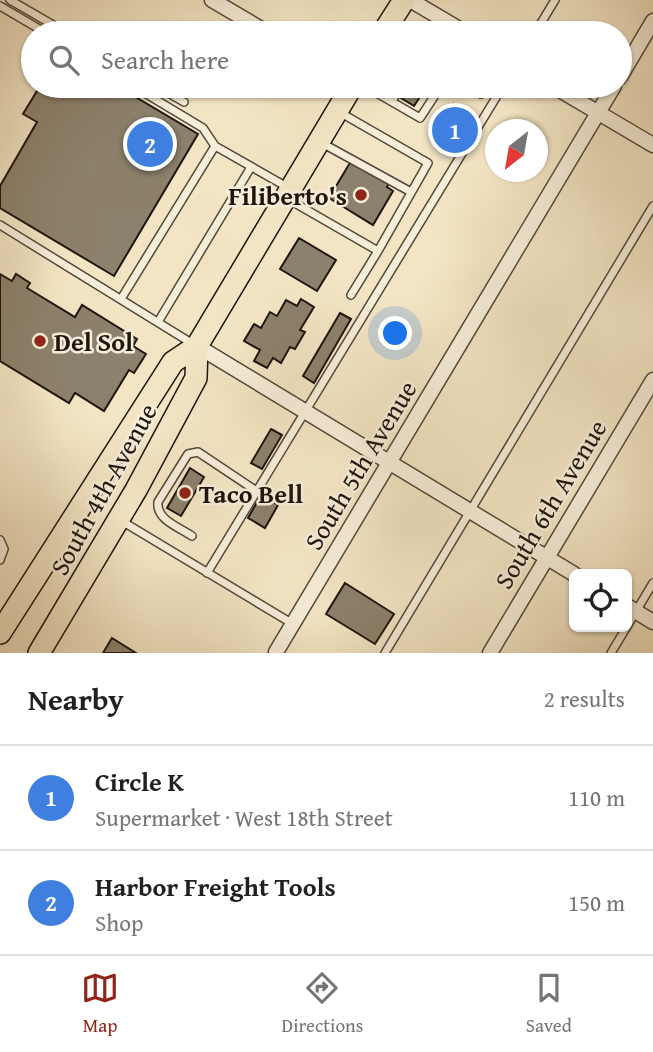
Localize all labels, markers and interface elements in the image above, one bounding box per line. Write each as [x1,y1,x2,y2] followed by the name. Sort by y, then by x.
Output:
[21,21,632,98] search box
[101,40,229,79] text: Search here
[45,41,83,79] icon: search
[432,104,478,156] pin: 1
[127,118,173,170] pin: 2
[485,119,548,182] north arrow
[228,176,347,215] place label: Filiberto's
[353,187,369,203] marker: Filiberto's
[378,316,412,350] your location
[54,322,133,361] place label: Del Sol
[32,333,48,349] marker: Del Sol
[294,373,426,557] street label: South 5th Avenue
[40,396,166,582] street label: South 4th Avenue
[484,412,616,596] street label: South 6th Avenue
[199,474,303,513] place label: Taco Bell
[177,485,193,501] marker: Taco Bell
[569,569,632,632] map controls
[569,569,632,632] button: locate
[28,677,124,721] text: Nearby
[544,682,625,715] text: 2 results
[95,762,184,801] text: Circle K
[45,781,57,814] text: 1
[568,781,625,814] text: 110 m
[95,801,393,834] text: Supermarket · West 18th Street
[95,867,336,906] text: Harbor Freight Tools
[45,886,57,919] text: 2
[568,886,625,919] text: 150 m
[95,906,143,939] text: Shop
[81,969,119,1039] tab: Map
[282,969,363,1039] tab: Directions
[526,969,572,1039] tab: Saved

